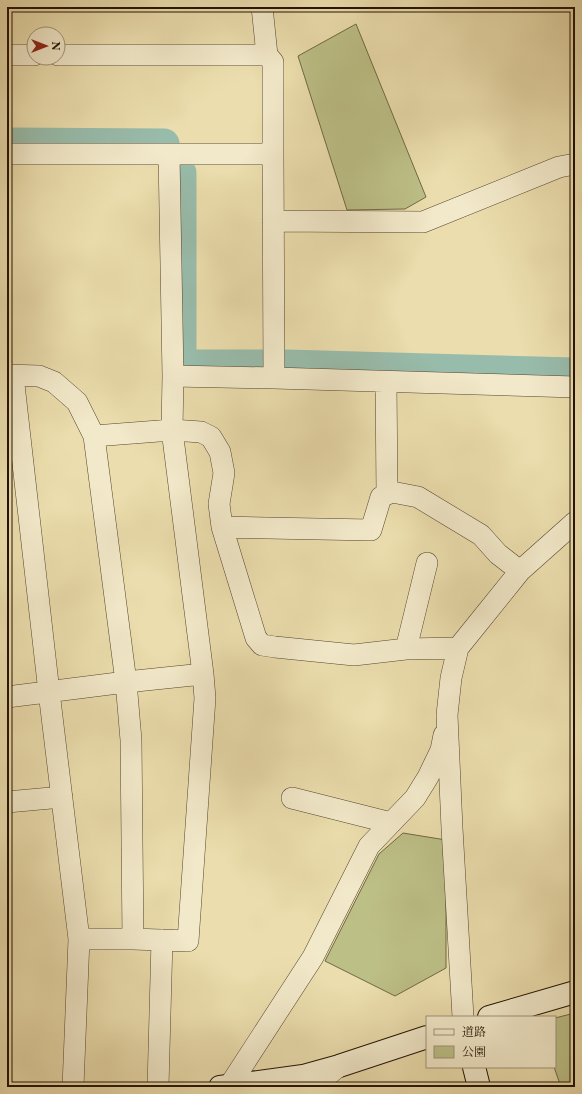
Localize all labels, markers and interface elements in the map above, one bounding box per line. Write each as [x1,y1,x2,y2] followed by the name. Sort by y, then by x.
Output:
[26,26,66,66] north arrow
[49,42,63,51] text: N
[426,1016,556,1068] legend
[462,1024,486,1040] text: 道路
[462,1044,486,1060] text: 公園

